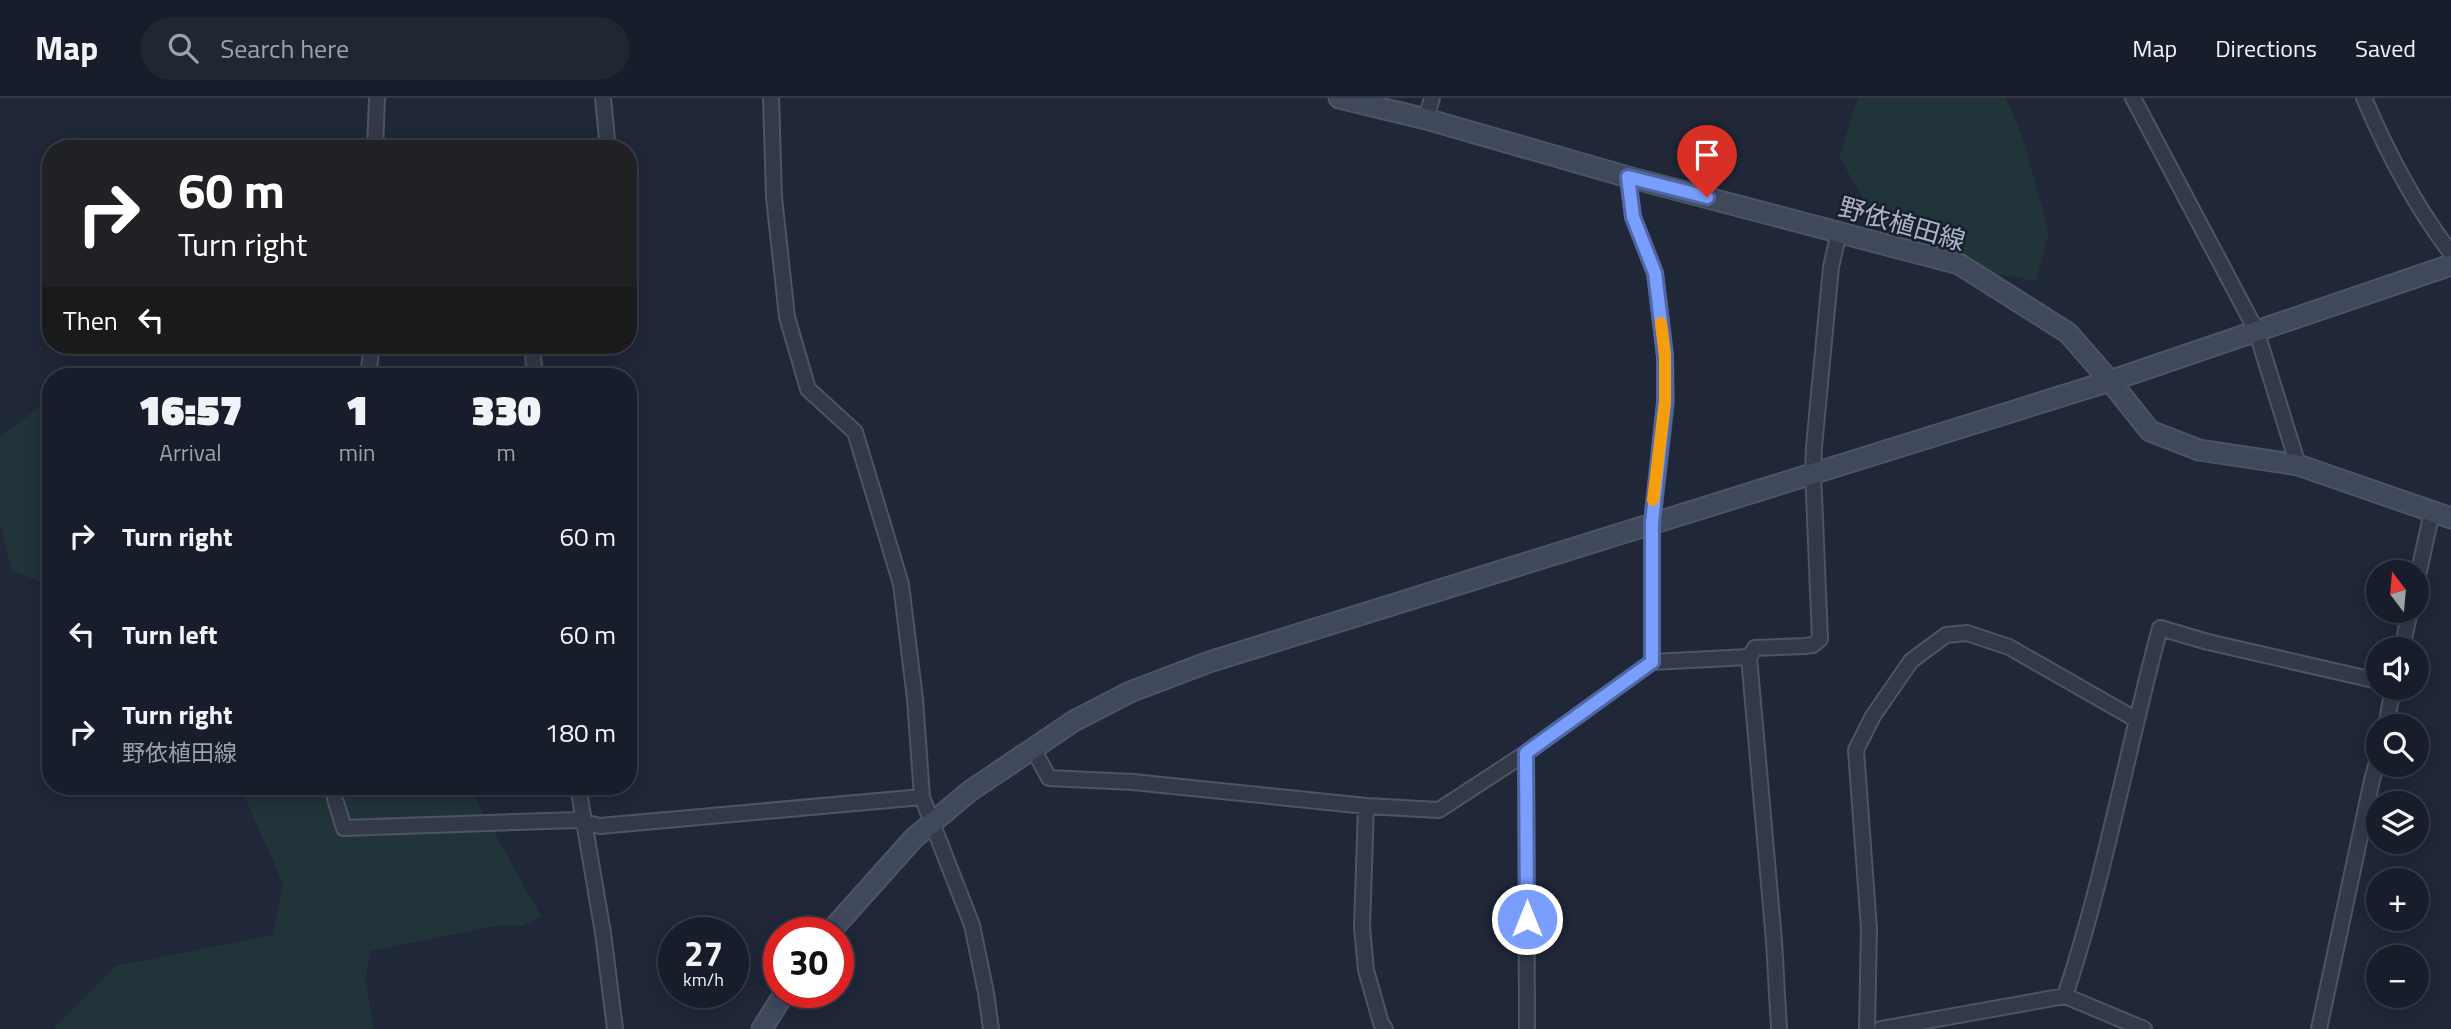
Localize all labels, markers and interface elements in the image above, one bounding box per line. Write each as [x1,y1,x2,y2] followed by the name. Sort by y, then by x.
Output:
[140,17,630,80] search box
[35,23,98,73] text: Map
[164,29,202,67] icon: search
[220,29,349,68] text: Search here
[2132,30,2177,66] text: Map
[2215,30,2317,66] text: Directions
[2355,30,2416,66] text: Saved
[1677,125,1737,197] pin
[1688,136,1726,174] icon: arrive
[178,152,285,227] text: 60 m
[63,168,154,259] icon: right
[1834,187,1970,260] street label: 野依植田線
[178,220,307,268] text: Turn right
[63,301,118,340] text: Then
[132,301,170,339] icon: left
[138,377,243,441] text: 16:57
[346,377,369,441] text: 1
[472,377,541,441] text: 330
[159,435,222,470] text: Arrival
[339,435,375,470] text: min
[497,435,516,470] text: m
[63,517,101,555] icon: right
[122,517,233,556] text: Turn right
[559,517,616,556] text: 60 m
[2366,560,2429,623] north arrow
[2366,560,2429,1008] map controls
[63,615,101,653] icon: left
[122,615,217,654] text: Turn left
[559,615,616,654] text: 60 m
[2366,637,2429,700] button: sound
[122,695,233,734] text: Turn right
[63,713,101,751] icon: right
[545,713,616,752] text: 180 m
[2366,714,2429,777] button: search
[122,735,237,770] text: 野依植田線
[2366,791,2429,854] button: layers
[2366,868,2429,931] button: +
[1490,882,1564,956] position arrow
[763,917,854,1008] speed limit sign: 30
[684,926,723,980] text: 27
[2366,945,2429,1008] button: −
[683,966,724,993] text: km/h

